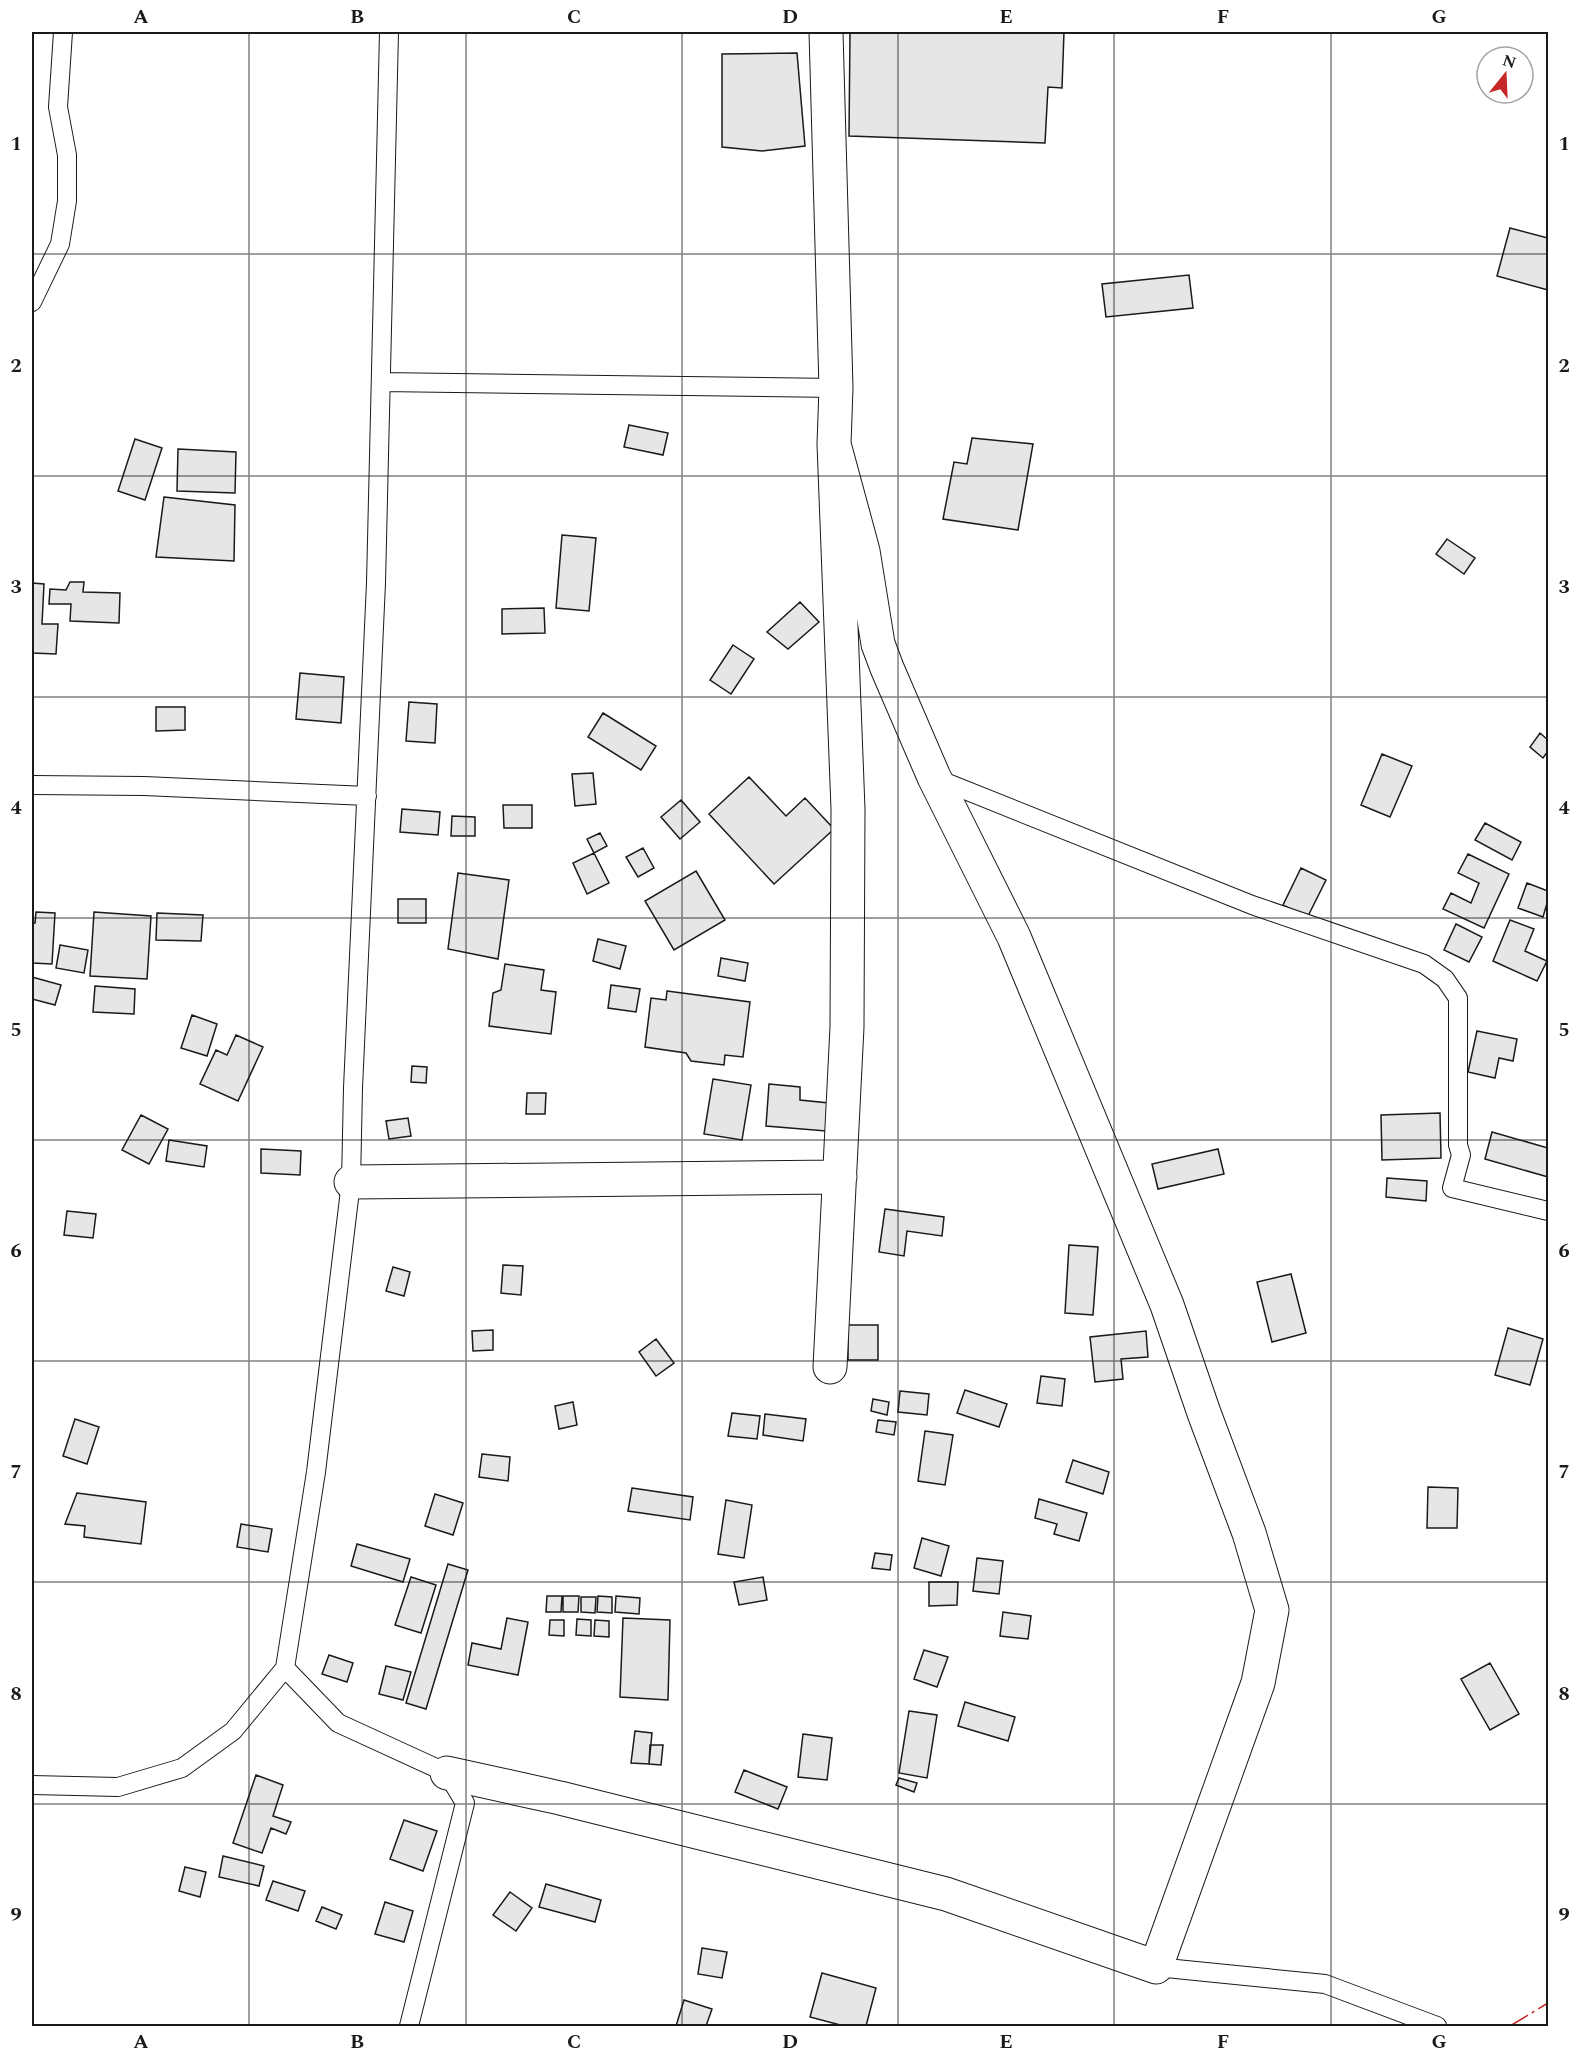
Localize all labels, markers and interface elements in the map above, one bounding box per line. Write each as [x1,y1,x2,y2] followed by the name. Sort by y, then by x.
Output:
[133,2,149,32] text: A
[350,2,364,32] text: B
[567,2,581,32] text: C
[782,2,798,32] text: D
[999,2,1013,32] text: E
[1217,2,1229,32] text: F
[1431,2,1447,32] text: G
[1475,45,1535,105] north arrow
[1499,48,1519,75] text: N
[10,129,22,159] text: 1
[1558,129,1570,159] text: 1
[10,351,22,381] text: 2
[1558,351,1570,381] text: 2
[10,572,22,602] text: 3
[1558,572,1570,602] text: 3
[10,793,22,823] text: 4
[1558,793,1570,823] text: 4
[10,1015,22,1045] text: 5
[1558,1015,1570,1045] text: 5
[10,1236,22,1266] text: 6
[1558,1236,1570,1266] text: 6
[10,1457,22,1487] text: 7
[1558,1457,1570,1487] text: 7
[10,1679,22,1709] text: 8
[1558,1679,1570,1709] text: 8
[10,1900,22,1930] text: 9
[1558,1900,1570,1930] text: 9
[133,2027,149,2057] text: A
[350,2027,364,2057] text: B
[567,2027,581,2057] text: C
[782,2027,798,2057] text: D
[999,2027,1013,2057] text: E
[1217,2027,1229,2057] text: F
[1431,2027,1447,2057] text: G

